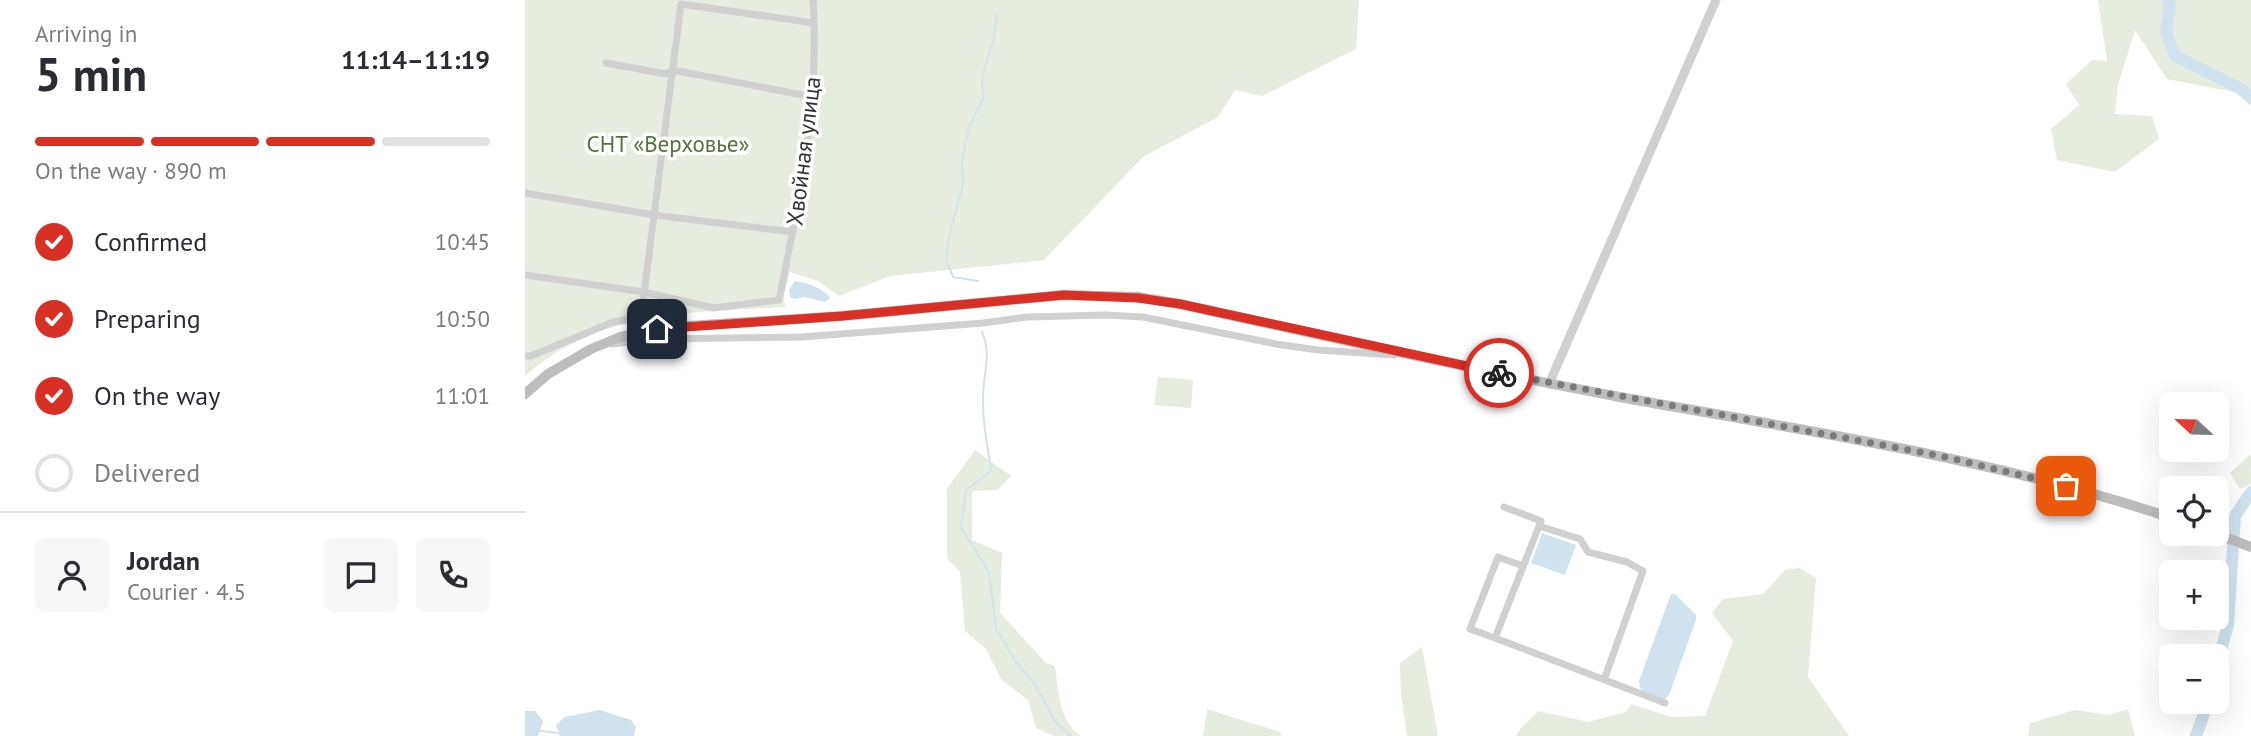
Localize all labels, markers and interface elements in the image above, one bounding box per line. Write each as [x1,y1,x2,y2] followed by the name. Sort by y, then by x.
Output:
[35,19,137,48] text: Arriving in
[341,43,490,76] text: 11:14–11:19
[35,44,147,104] text: 5 min
[779,75,827,227] street label: Хвойная улица
[587,129,749,158] park label: СНТ «Верховье»
[35,156,227,185] text: On the way · 890 m
[35,223,73,261] icon: check
[94,225,207,258] text: Confirmed
[435,227,490,256] text: 10:45
[627,299,687,359] pin
[35,300,73,338] icon: check
[94,302,201,335] text: Preparing
[435,304,490,333] text: 10:50
[638,310,676,348] icon: home
[1464,338,1534,408] courier
[1480,354,1518,392] icon: bike
[35,377,73,415] icon: check
[94,379,220,412] text: On the way
[435,381,490,410] text: 11:01
[2159,392,2229,462] north arrow
[2159,392,2229,714] map controls
[94,456,200,489] text: Delivered
[2036,456,2096,516] pin
[2047,467,2085,505] icon: bag
[2159,476,2229,546] button: locate
[35,538,109,612] button: person
[324,538,398,612] button: chat
[416,538,490,612] button: phone
[127,544,200,577] text: Jordan
[2159,560,2229,630] button: +
[127,577,246,606] text: Courier · 4.5
[2159,644,2229,714] button: −

